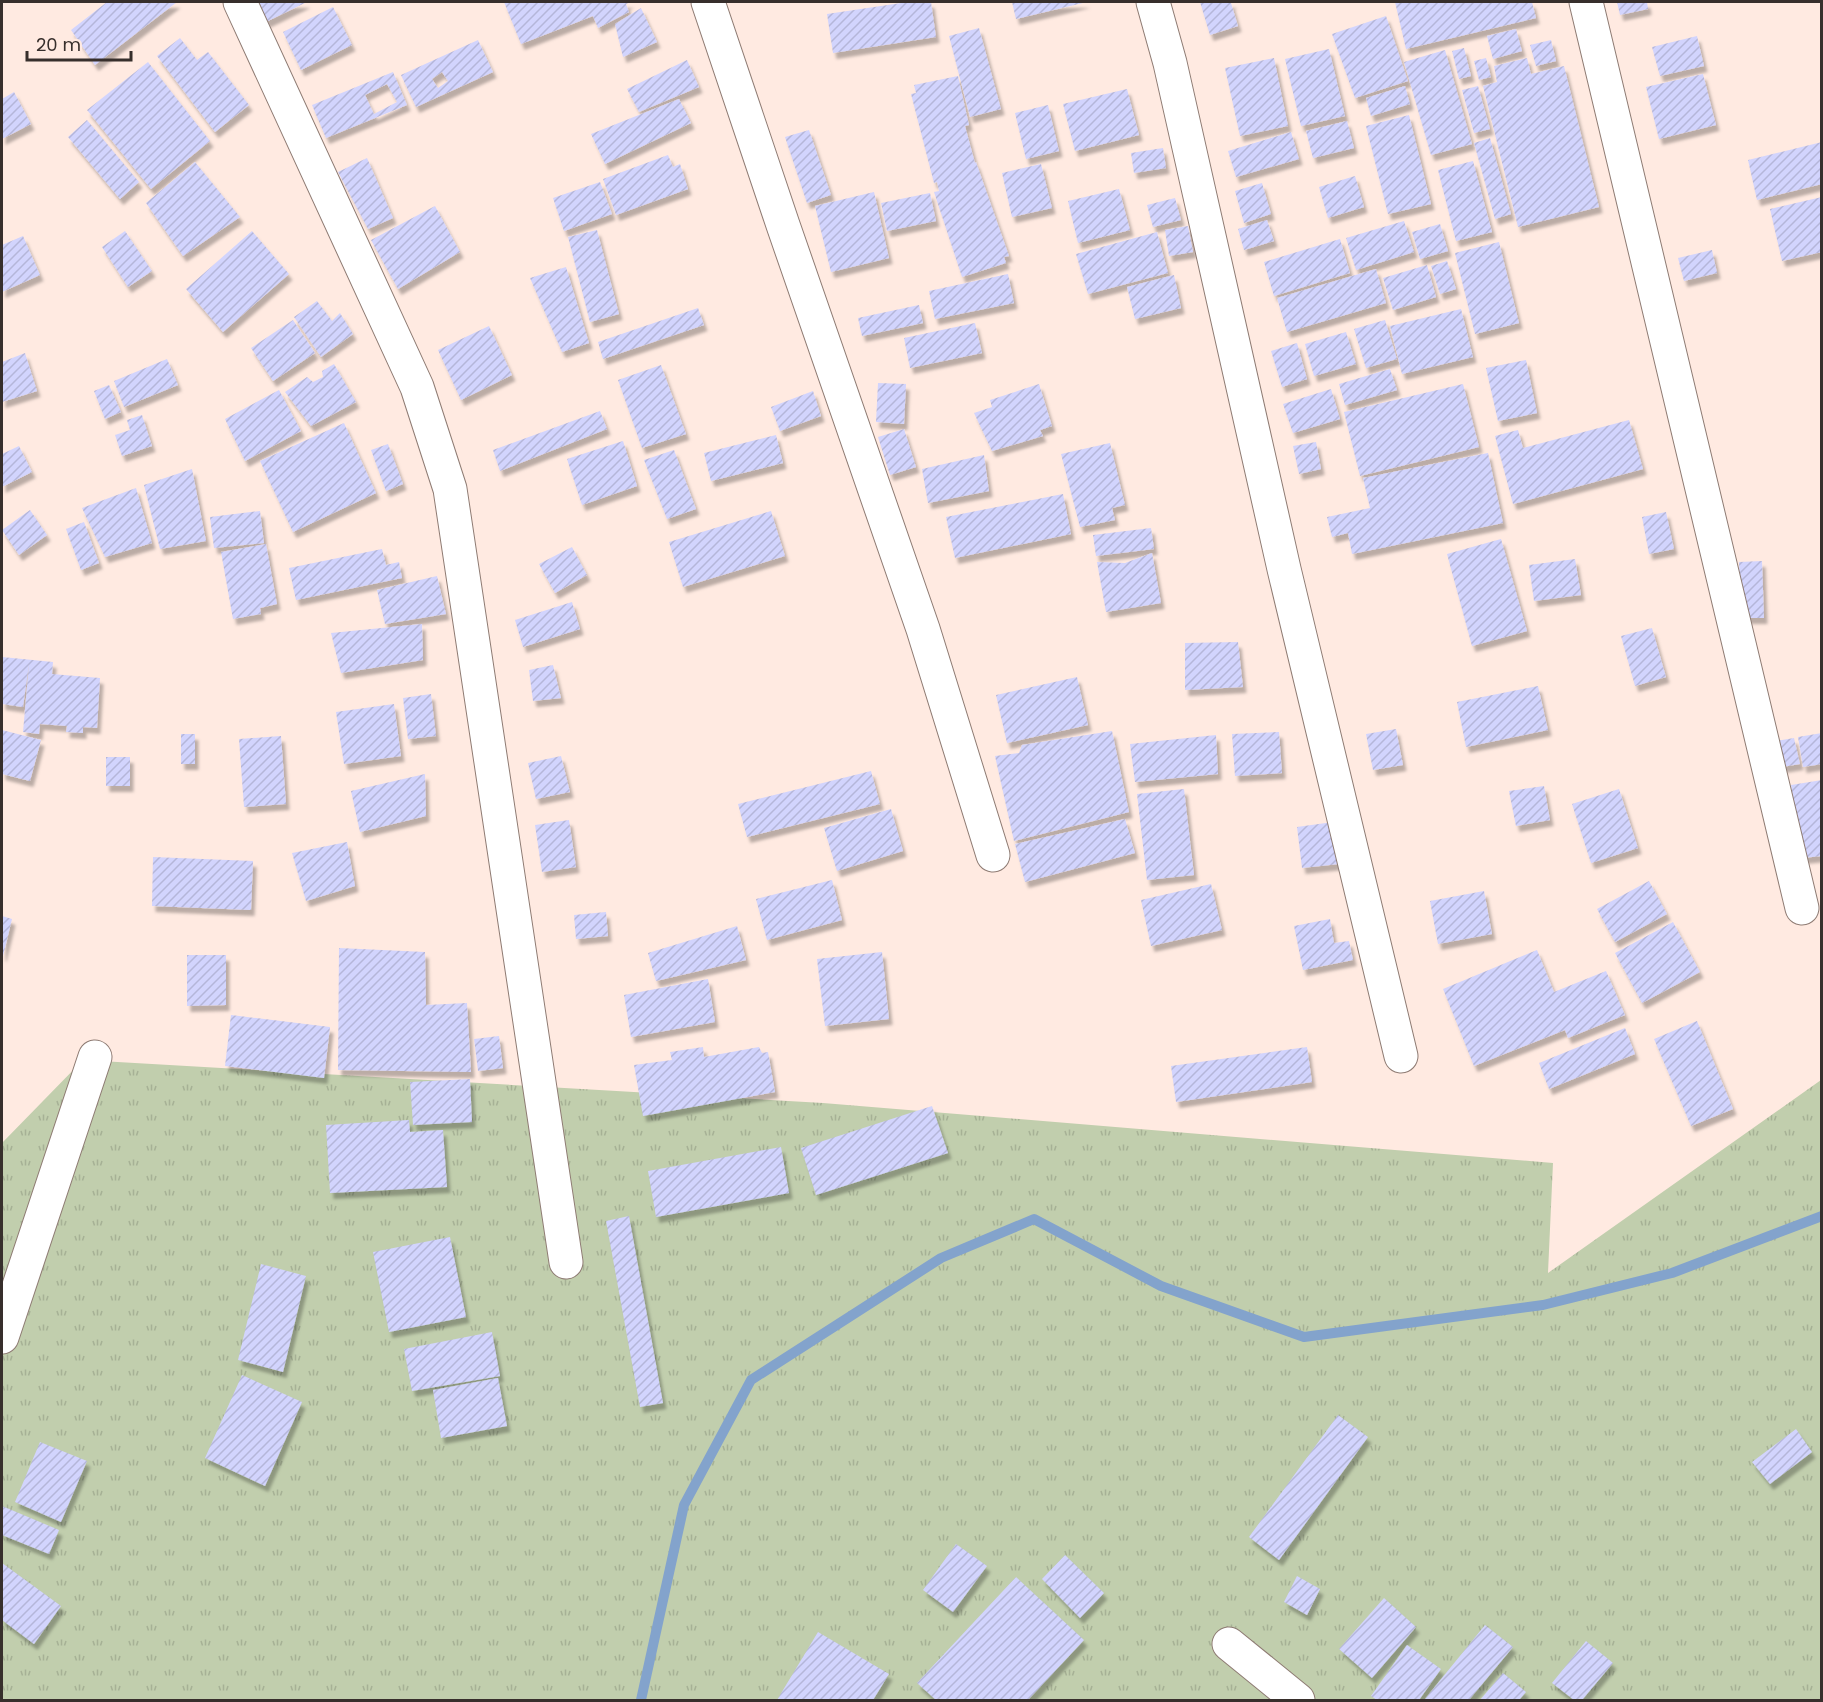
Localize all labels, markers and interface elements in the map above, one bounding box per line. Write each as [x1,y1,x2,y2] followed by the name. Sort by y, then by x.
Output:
[27,24,130,62] scale bar
[36,32,81,57] text: 20 m

